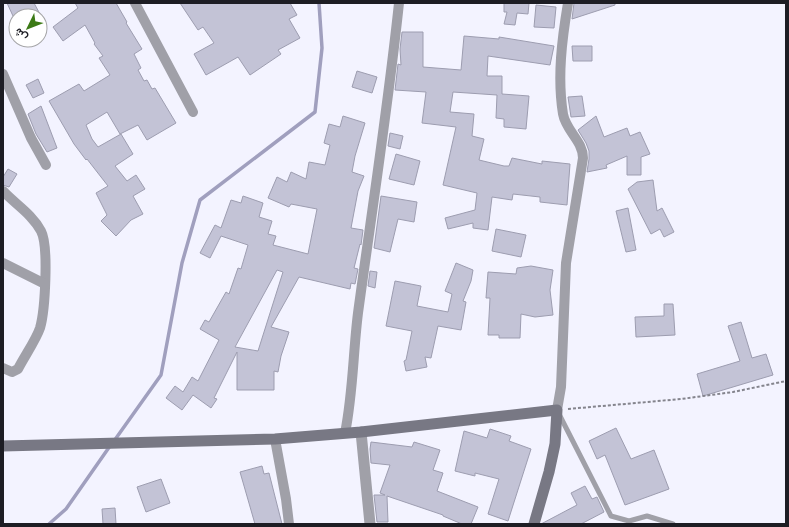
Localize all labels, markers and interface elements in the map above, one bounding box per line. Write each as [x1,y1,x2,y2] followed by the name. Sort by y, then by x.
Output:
[8,8,48,48] north arrow
[11,25,30,44] text: ش

